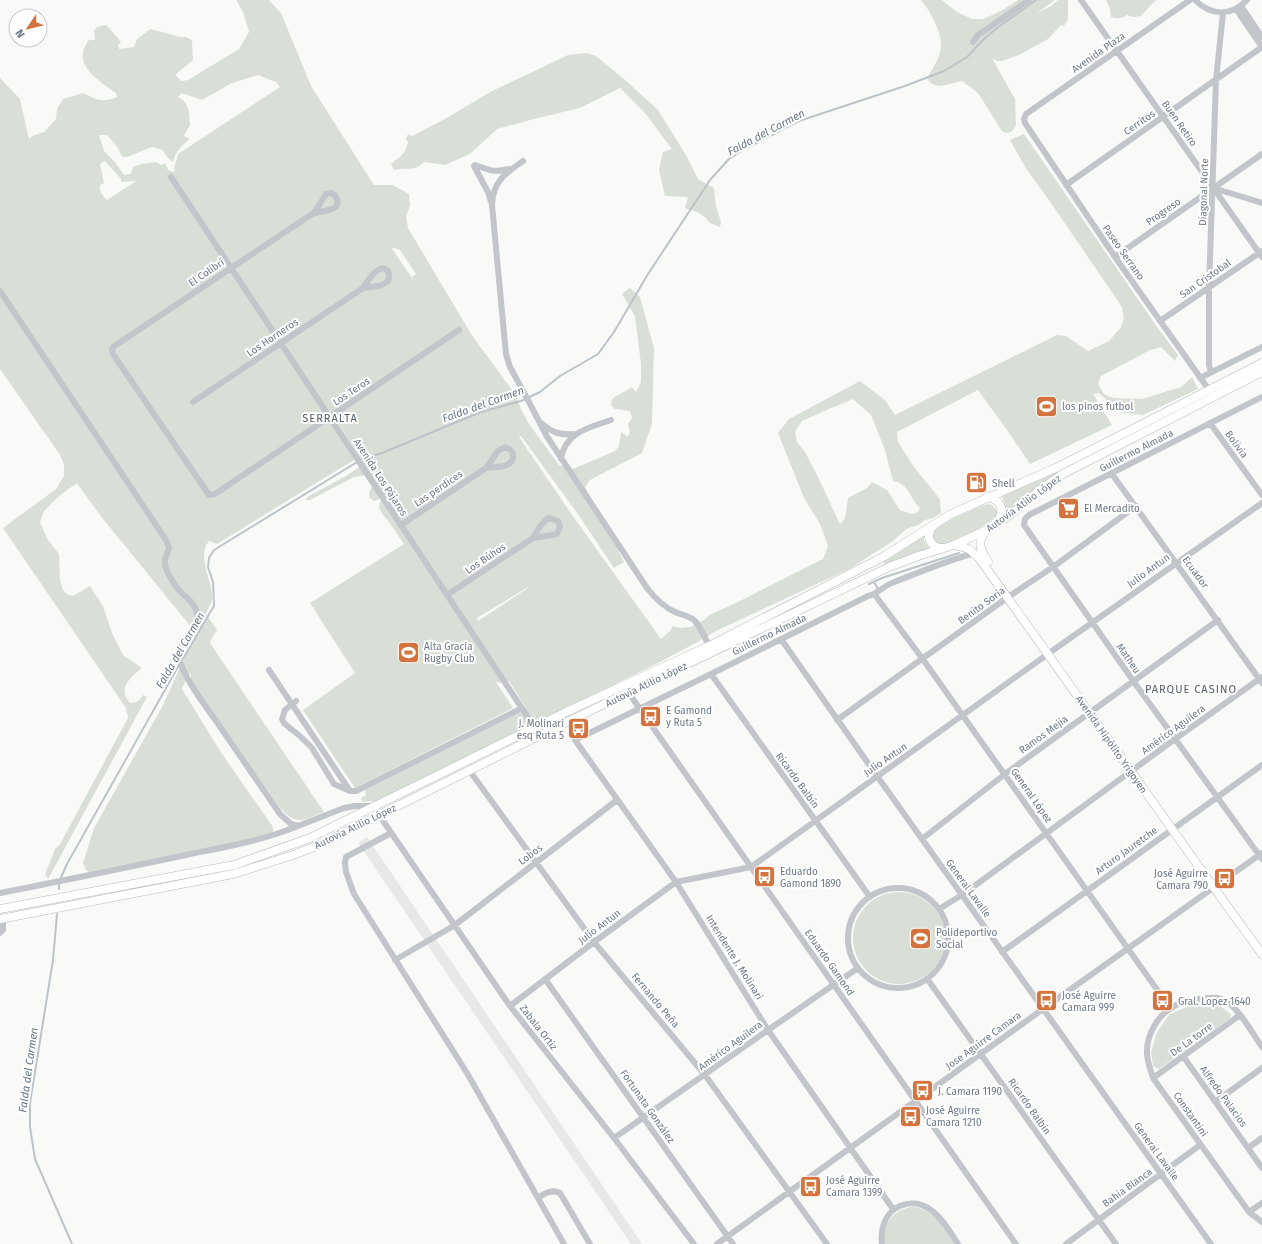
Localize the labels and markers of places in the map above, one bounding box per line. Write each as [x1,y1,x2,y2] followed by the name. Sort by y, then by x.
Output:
[1033,393,1059,419] sports icon: los pinos futbol
[1062,401,1133,413] place label: los pinos futbol
[963,470,989,496] fuel station icon: Shell
[992,478,1015,490] place label: Shell
[1056,495,1082,521] supermarket icon: El Mercadito
[1084,503,1140,515] place label: El Mercadito
[396,639,422,665] sports icon: Alta Gracia Rugby Club
[424,641,475,665] place label: Alta Gracia Rugby Club
[638,703,664,729] bus stop icon: E Gamond y Ruta 5
[666,705,712,729] place label: E Gamond y Ruta 5
[566,716,592,742] bus stop icon: J. Molinari esq Ruta 5
[517,718,564,742] place label: J. Molinari esq Ruta 5
[752,864,778,890] bus stop icon: Eduardo Gamond 1890
[780,866,842,890] place label: Eduardo Gamond 1890
[1211,866,1237,892] bus stop icon: José Aguirre Camara 790
[1154,868,1208,892] place label: José Aguirre Camara 790
[907,925,933,951] sports icon: Polideportivo Social
[936,927,997,951] place label: Polideportivo Social
[1033,988,1059,1014] bus stop icon: José Aguirre Camara 999
[1149,988,1175,1014] bus stop icon: Gral. Lopez 1640
[1062,990,1116,1014] place label: José Aguirre Camara 999
[1178,996,1251,1008] place label: Gral. Lopez 1640
[909,1078,935,1104] bus stop icon: J. Camara 1190
[938,1086,1002,1098] place label: J. Camara 1190
[898,1103,924,1129] bus stop icon: José Aguirre Camara 1210
[926,1105,982,1129] place label: José Aguirre Camara 1210
[798,1173,824,1199] bus stop icon: José Aguirre Camara 1399
[826,1175,882,1199] place label: José Aguirre Camara 1399

